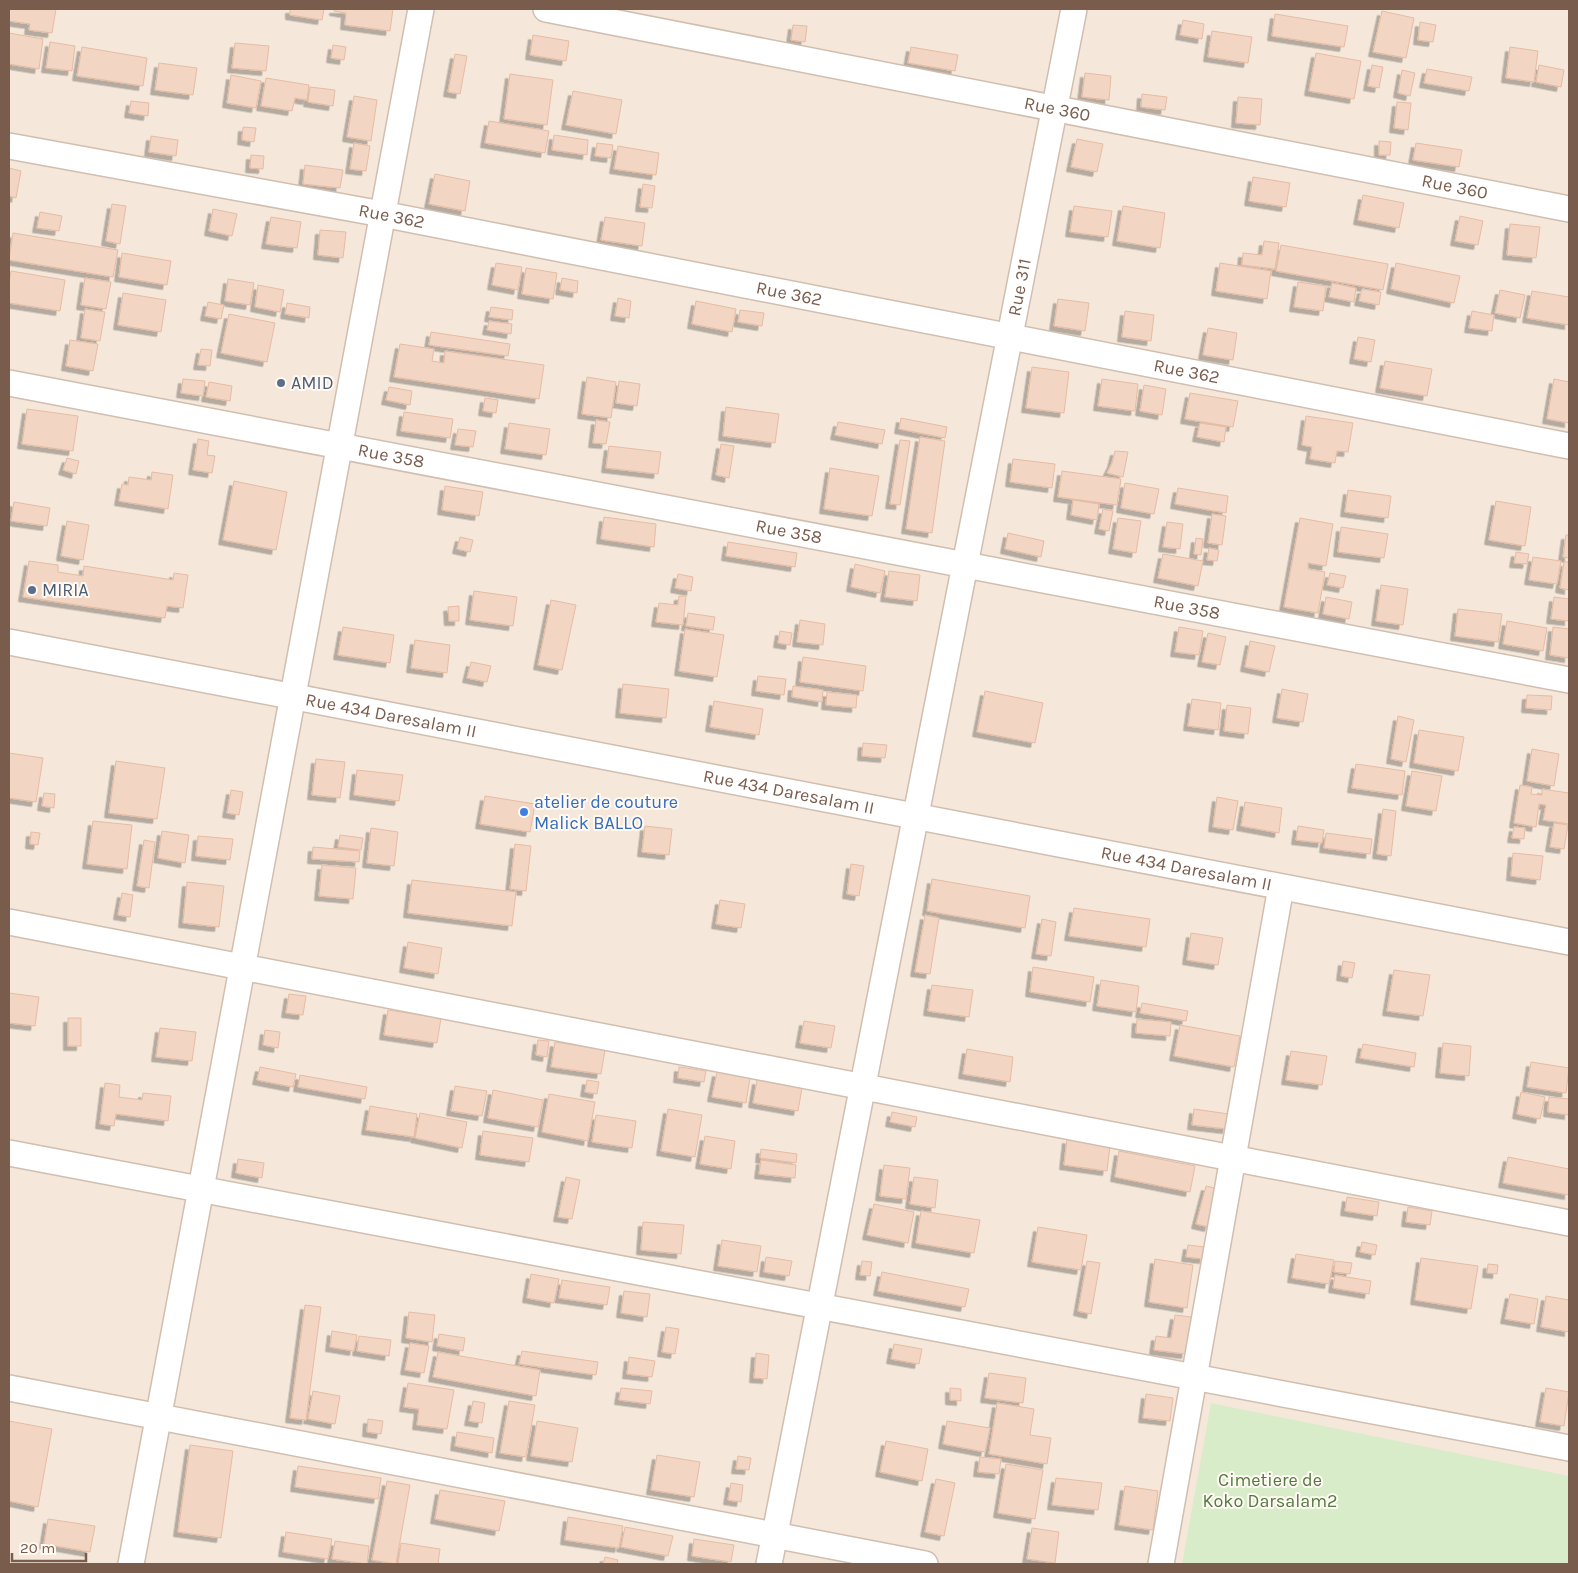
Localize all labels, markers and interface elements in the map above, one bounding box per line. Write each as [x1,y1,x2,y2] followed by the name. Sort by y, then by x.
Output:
[1022,92,1092,126] street label: Rue 360
[1420,169,1490,204] street label: Rue 360
[357,199,427,233] street label: Rue 362
[1003,257,1036,318] street label: Rue 311
[754,276,824,311] street label: Rue 362
[1152,354,1222,388] street label: Rue 362
[291,372,334,394] place label: AMID
[275,377,287,389] marker: AMID
[356,439,426,473] street label: Rue 358
[754,514,824,549] street label: Rue 358
[42,579,89,601] place label: MIRIA
[26,584,38,596] marker: MIRIA
[1152,590,1222,624] street label: Rue 358
[304,688,478,743] street label: Rue 434 Daresalam II
[701,765,876,819] street label: Rue 434 Daresalam II
[534,791,678,834] place label: atelier de couture Malick BALLO
[518,806,530,818] marker: atelier de couture Malick BALLO
[1099,841,1274,896] street label: Rue 434 Daresalam II
[1203,1469,1337,1512] park label: Cimetiere de Koko Darsalam2
[12,1530,86,1562] scale bar
[20,1539,55,1557] text: 20 m

